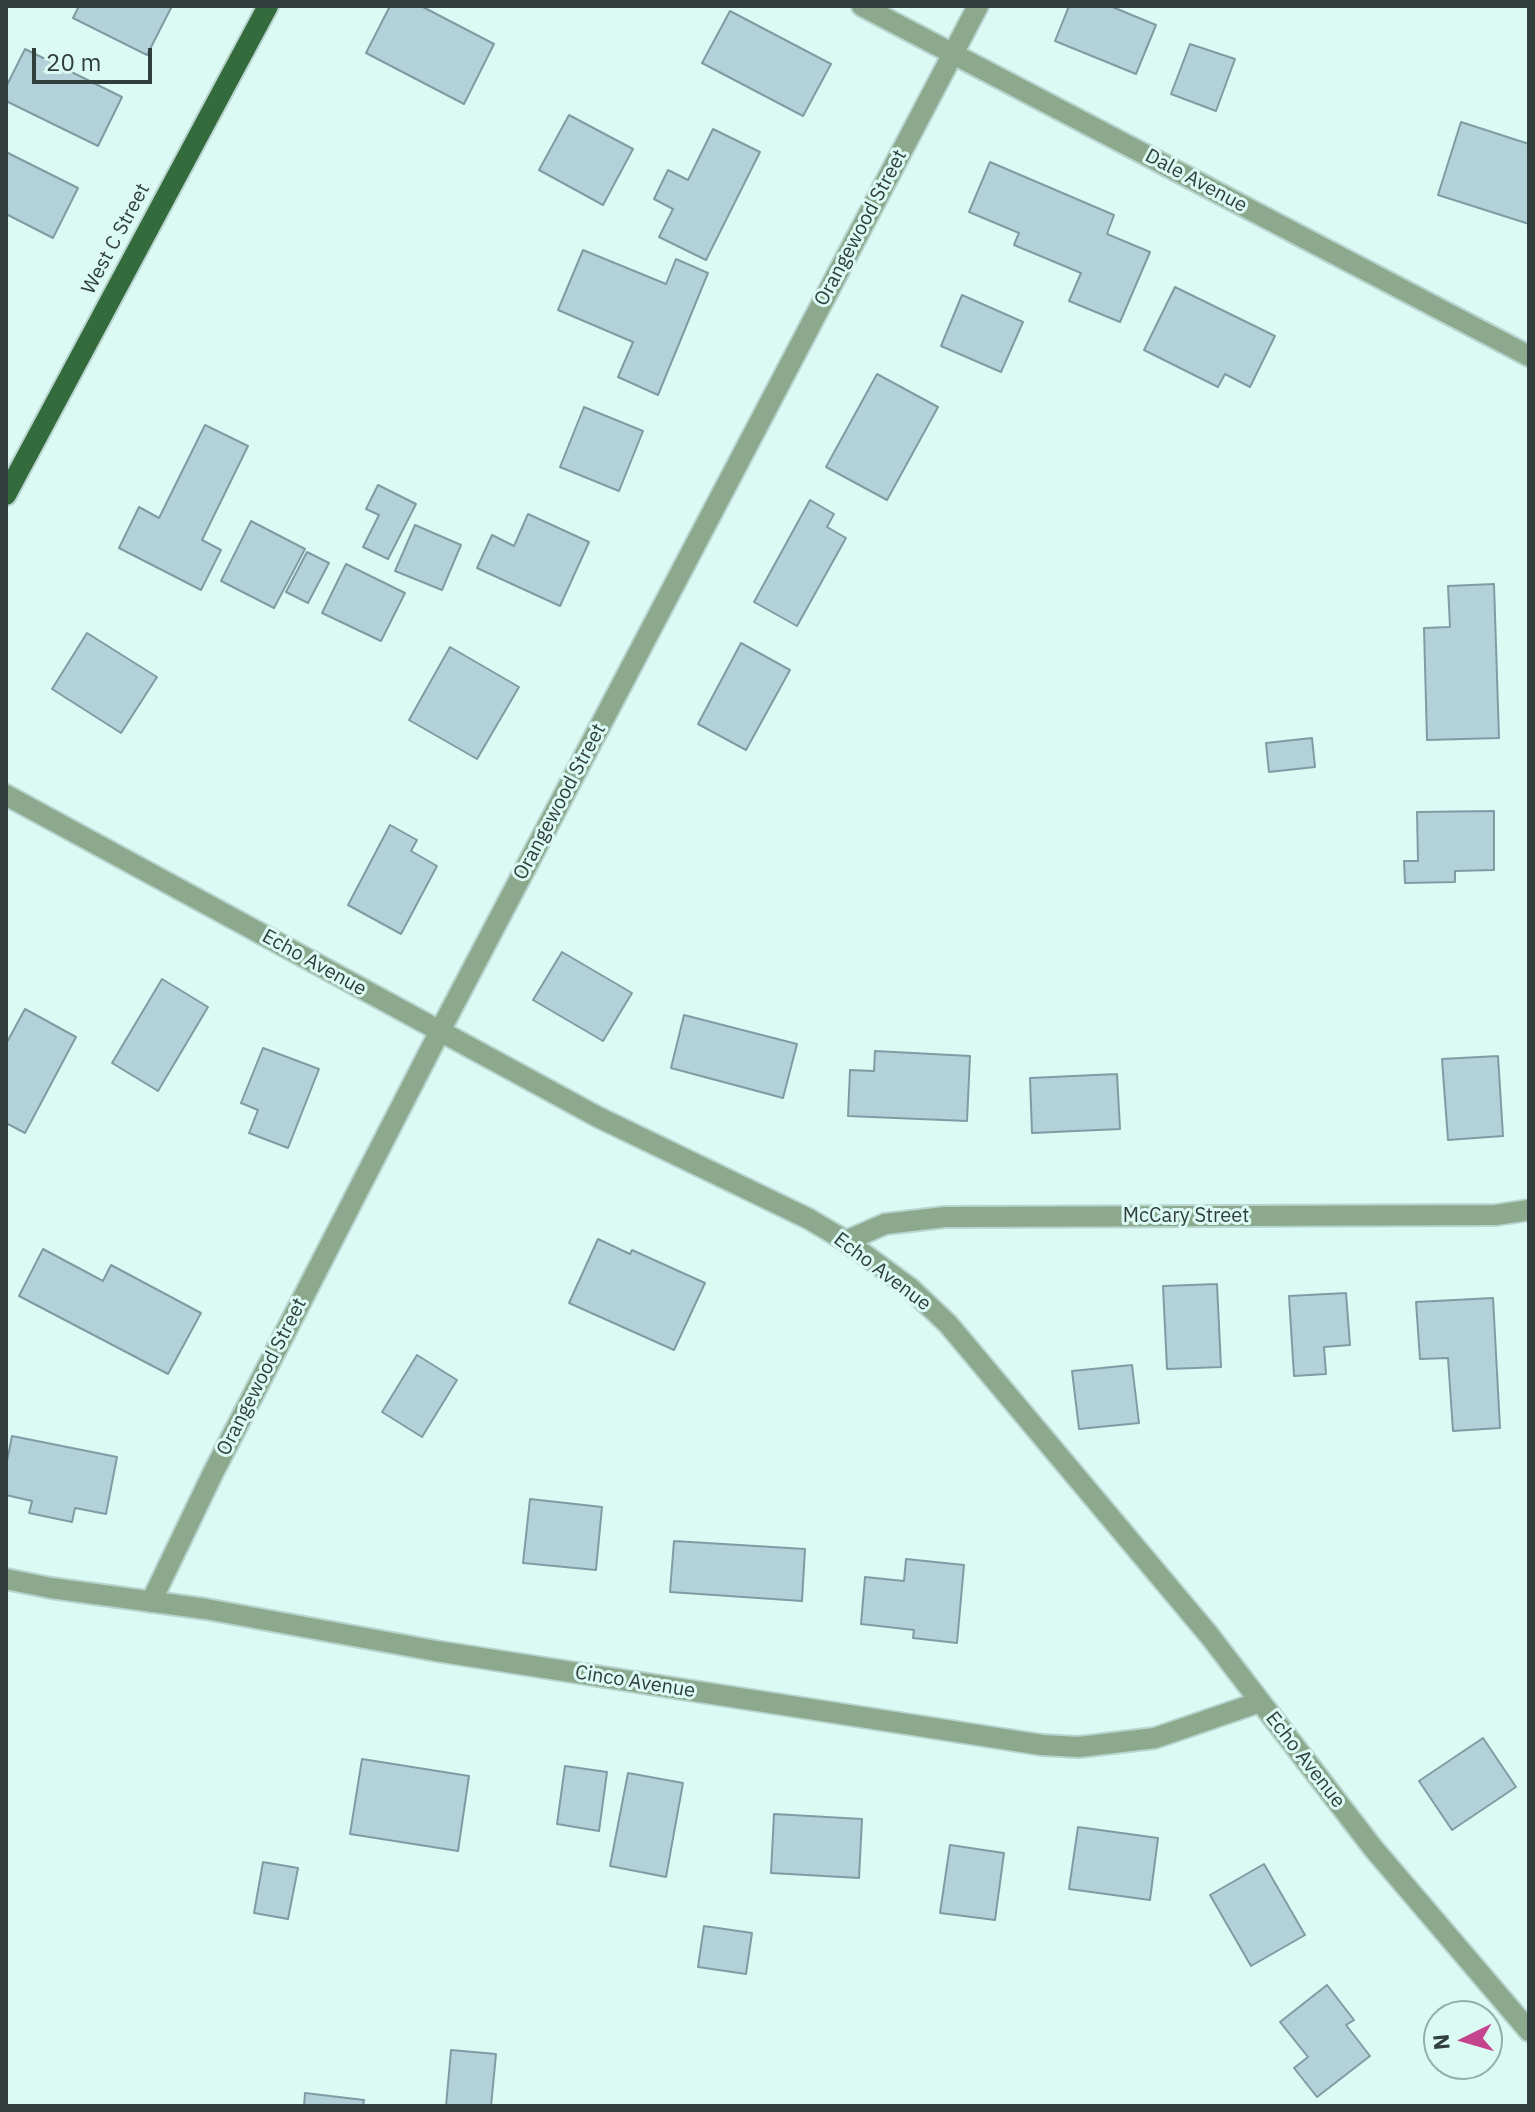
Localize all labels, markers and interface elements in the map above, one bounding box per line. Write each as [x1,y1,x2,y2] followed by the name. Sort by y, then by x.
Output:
[36,32,156,82] scale bar
[46,46,101,78] text: 20 m
[1141,144,1251,218] street label: Dale Avenue
[810,146,912,310] street label: Orangewood Street
[77,180,155,298] street label: West C Street
[509,720,611,884] street label: Orangewood Street
[258,924,370,1002] street label: Echo Avenue
[1123,1204,1249,1228] street label: McCary Street
[829,1228,935,1316] street label: Echo Avenue
[212,1294,312,1460] street label: Orangewood Street
[573,1661,697,1703] street label: Cinco Avenue
[1260,1707,1350,1813] street label: Echo Avenue
[1423,2000,1503,2080] north arrow
[1425,2033,1456,2051] text: N

